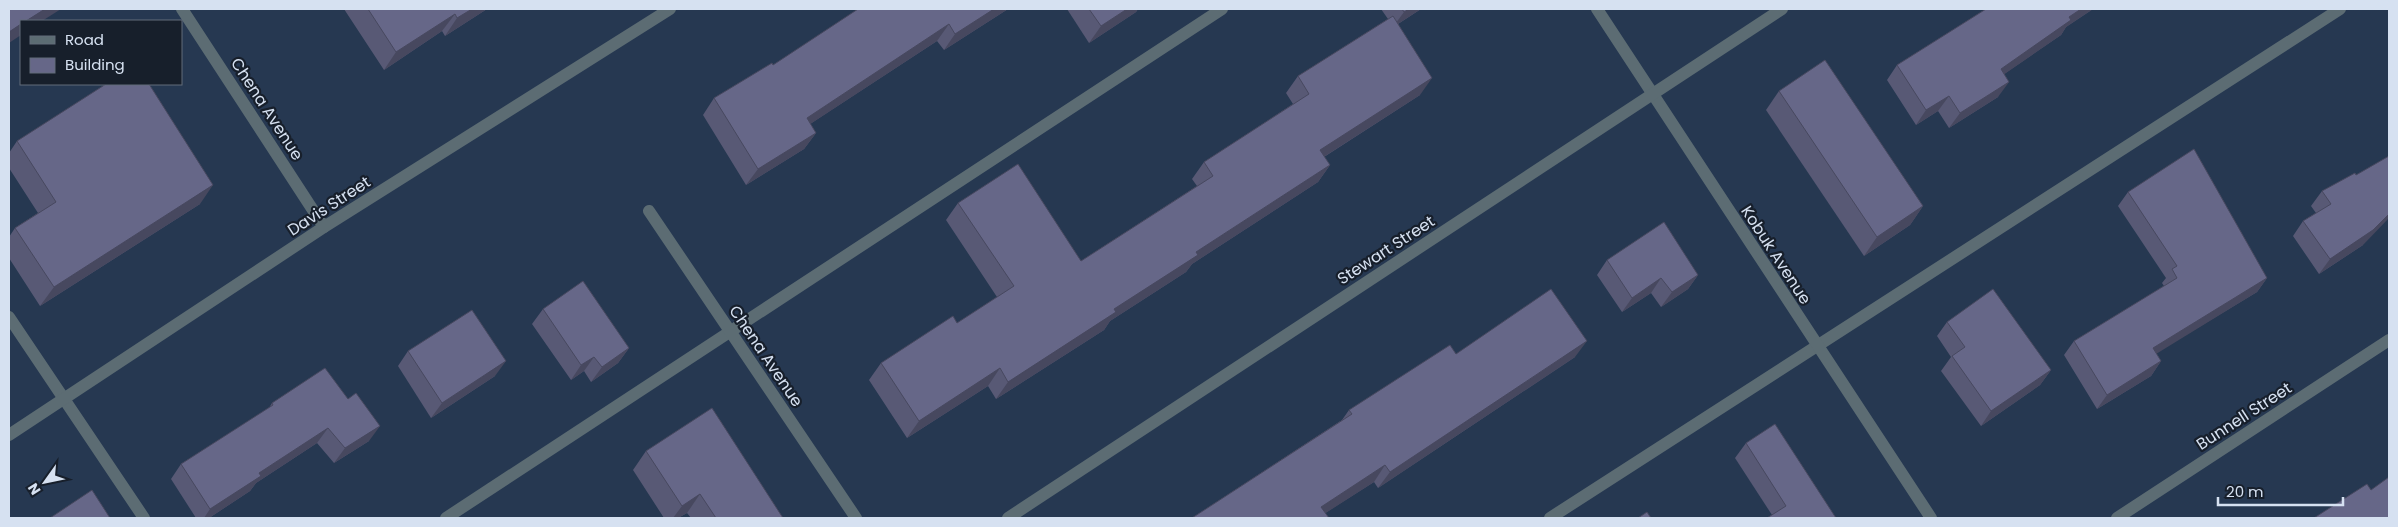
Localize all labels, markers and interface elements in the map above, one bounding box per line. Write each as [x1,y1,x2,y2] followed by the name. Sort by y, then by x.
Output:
[20,20,182,85] legend
[65,29,104,50] text: Road
[225,53,309,165] street label: Chena Avenue
[65,54,125,75] text: Building
[283,171,375,241] street label: Davis Street
[1735,201,1817,309] street label: Kobuk Avenue
[1333,210,1439,290] street label: Stewart Street
[723,301,809,411] street label: Chena Avenue
[2192,376,2296,455] street label: Bunnell Street
[20,457,70,507] north arrow
[2218,474,2343,506] scale bar
[23,479,45,499] text: N
[2226,481,2264,502] text: 20 m

